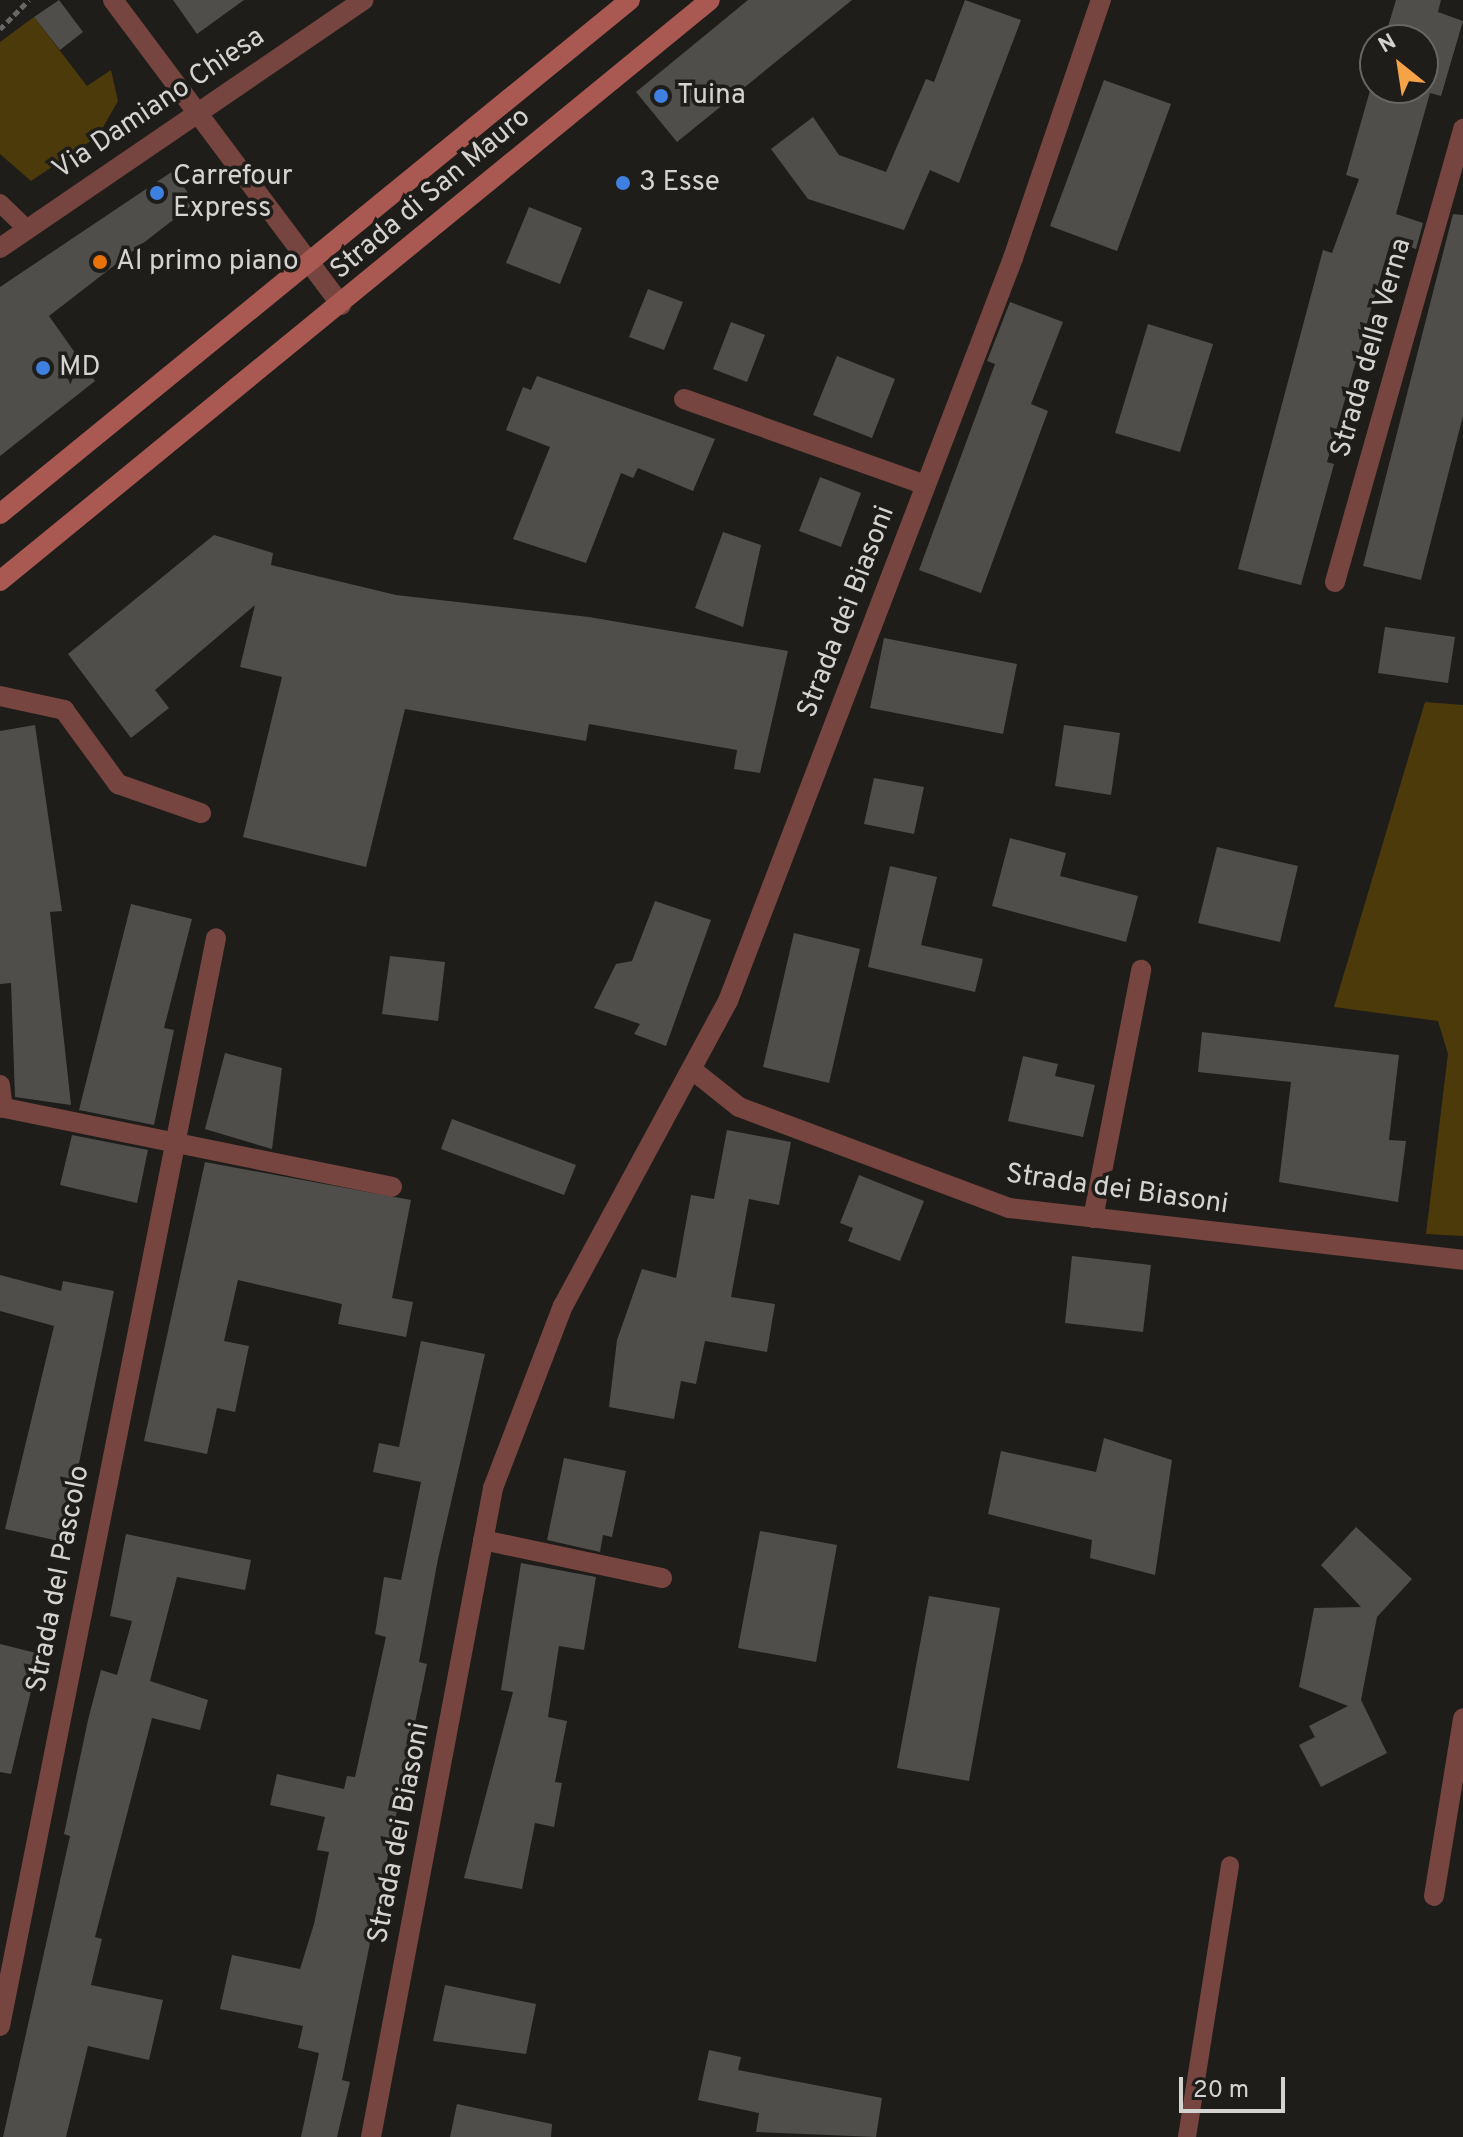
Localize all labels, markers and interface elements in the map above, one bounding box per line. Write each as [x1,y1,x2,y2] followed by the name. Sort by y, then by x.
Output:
[47,21,271,187] street label: Via Damiano Chiesa
[1359,24,1439,104] north arrow
[1374,29,1401,60] text: N
[677,79,746,113] place label: Tuina
[652,87,670,105] marker: Tuina
[324,101,538,287] street label: Strada di San Mauro
[173,160,293,226] place label: Carrefour Express
[639,166,720,200] place label: 3 Esse
[614,174,632,192] marker: 3 Esse
[148,184,166,202] marker: Carrefour Express
[1324,234,1420,462] street label: Strada della Verna
[116,245,299,279] place label: Al primo piano
[91,253,109,271] marker: Al primo piano
[59,351,100,385] place label: MD
[34,359,52,377] marker: MD
[791,501,903,723] street label: Strada dei Biasoni
[1004,1158,1230,1222] street label: Strada dei Biasoni
[21,1463,97,1695] street label: Strada del Pascolo
[362,1720,438,1946] street label: Strada dei Biasoni
[1183,2061,1289,2111] scale bar
[1193,2076,1249,2106] text: 20 m

